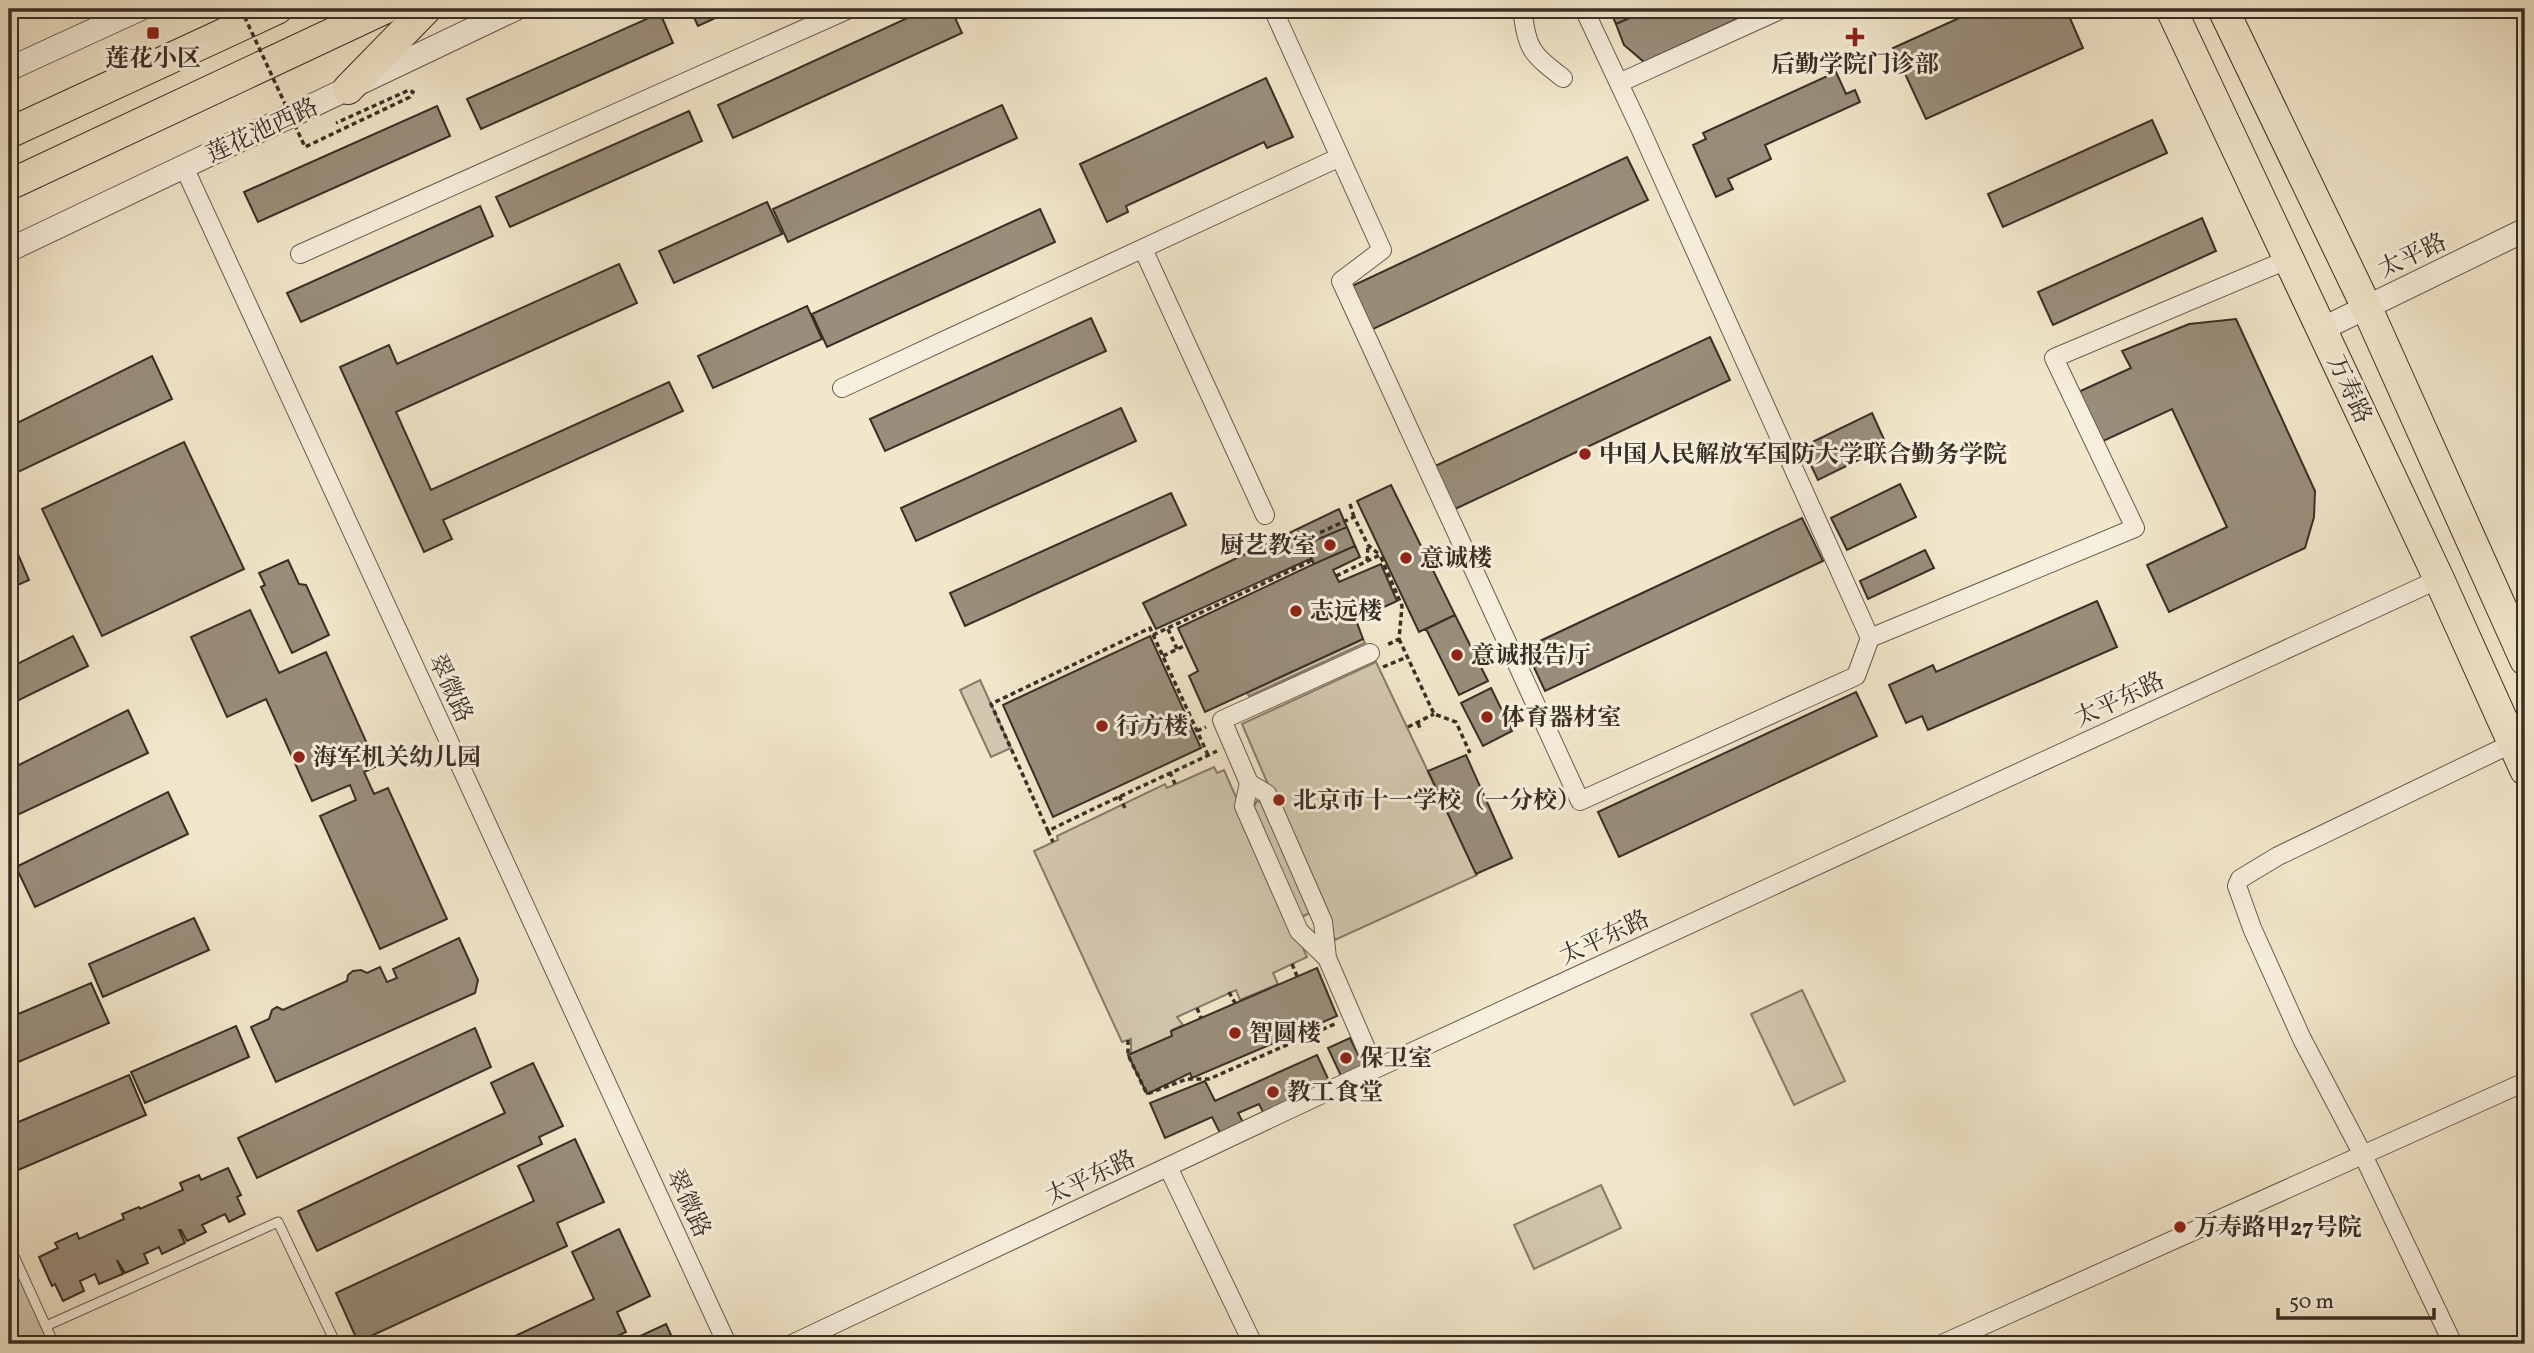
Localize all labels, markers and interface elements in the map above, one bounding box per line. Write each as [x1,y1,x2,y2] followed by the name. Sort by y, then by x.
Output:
[145,25,161,41] marker: 莲花小区
[1845,27,1865,47] marker: 后勤学院门诊部
[105,43,201,77] place label: 莲花小区
[1771,49,1939,83] place label: 后勤学院门诊部
[201,91,324,173] street label: 莲花池西路
[2373,226,2453,287] street label: 太平路
[2318,350,2379,430] street label: 万寿路
[1599,439,2007,473] place label: 中国人民解放军国防大学联合勤务学院
[1577,446,1593,462] marker: 中国人民解放军国防大学联合勤务学院
[1220,530,1316,564] place label: 厨艺教室
[1322,537,1338,553] marker: 厨艺教室
[1420,543,1492,577] place label: 意诚楼
[1398,550,1414,566] marker: 意诚楼
[1310,596,1382,630] place label: 志远楼
[1288,603,1304,619] marker: 志远楼
[1471,640,1591,674] place label: 意诚报告厅
[1449,647,1465,663] marker: 意诚报告厅
[419,649,480,729] street label: 翠微路
[2069,665,2171,737] street label: 太平东路
[1501,702,1621,736] place label: 体育器材室
[1479,709,1495,725] marker: 体育器材室
[1116,711,1188,745] place label: 行方楼
[1094,718,1110,734] marker: 行方楼
[313,742,481,776] place label: 海军机关幼儿园
[291,749,307,765] marker: 海军机关幼儿园
[1293,785,1581,819] place label: 北京市十一学校（一分校）
[1271,792,1287,808] marker: 北京市十一学校（一分校）
[1554,903,1656,975] street label: 太平东路
[1249,1018,1321,1052] place label: 智圆楼
[1227,1025,1243,1041] marker: 智圆楼
[1360,1043,1432,1077] place label: 保卫室
[1338,1050,1354,1066] marker: 保卫室
[1287,1077,1383,1111] place label: 教工食堂
[1265,1084,1281,1100] marker: 教工食堂
[1040,1143,1142,1215] street label: 太平东路
[657,1164,718,1244] street label: 翠微路
[2194,1212,2362,1246] place label: 万寿路甲27号院
[2172,1219,2188,1235] marker: 万寿路甲27号院
[2278,1276,2434,1320] scale bar
[2289,1288,2334,1317] text: 50 m

